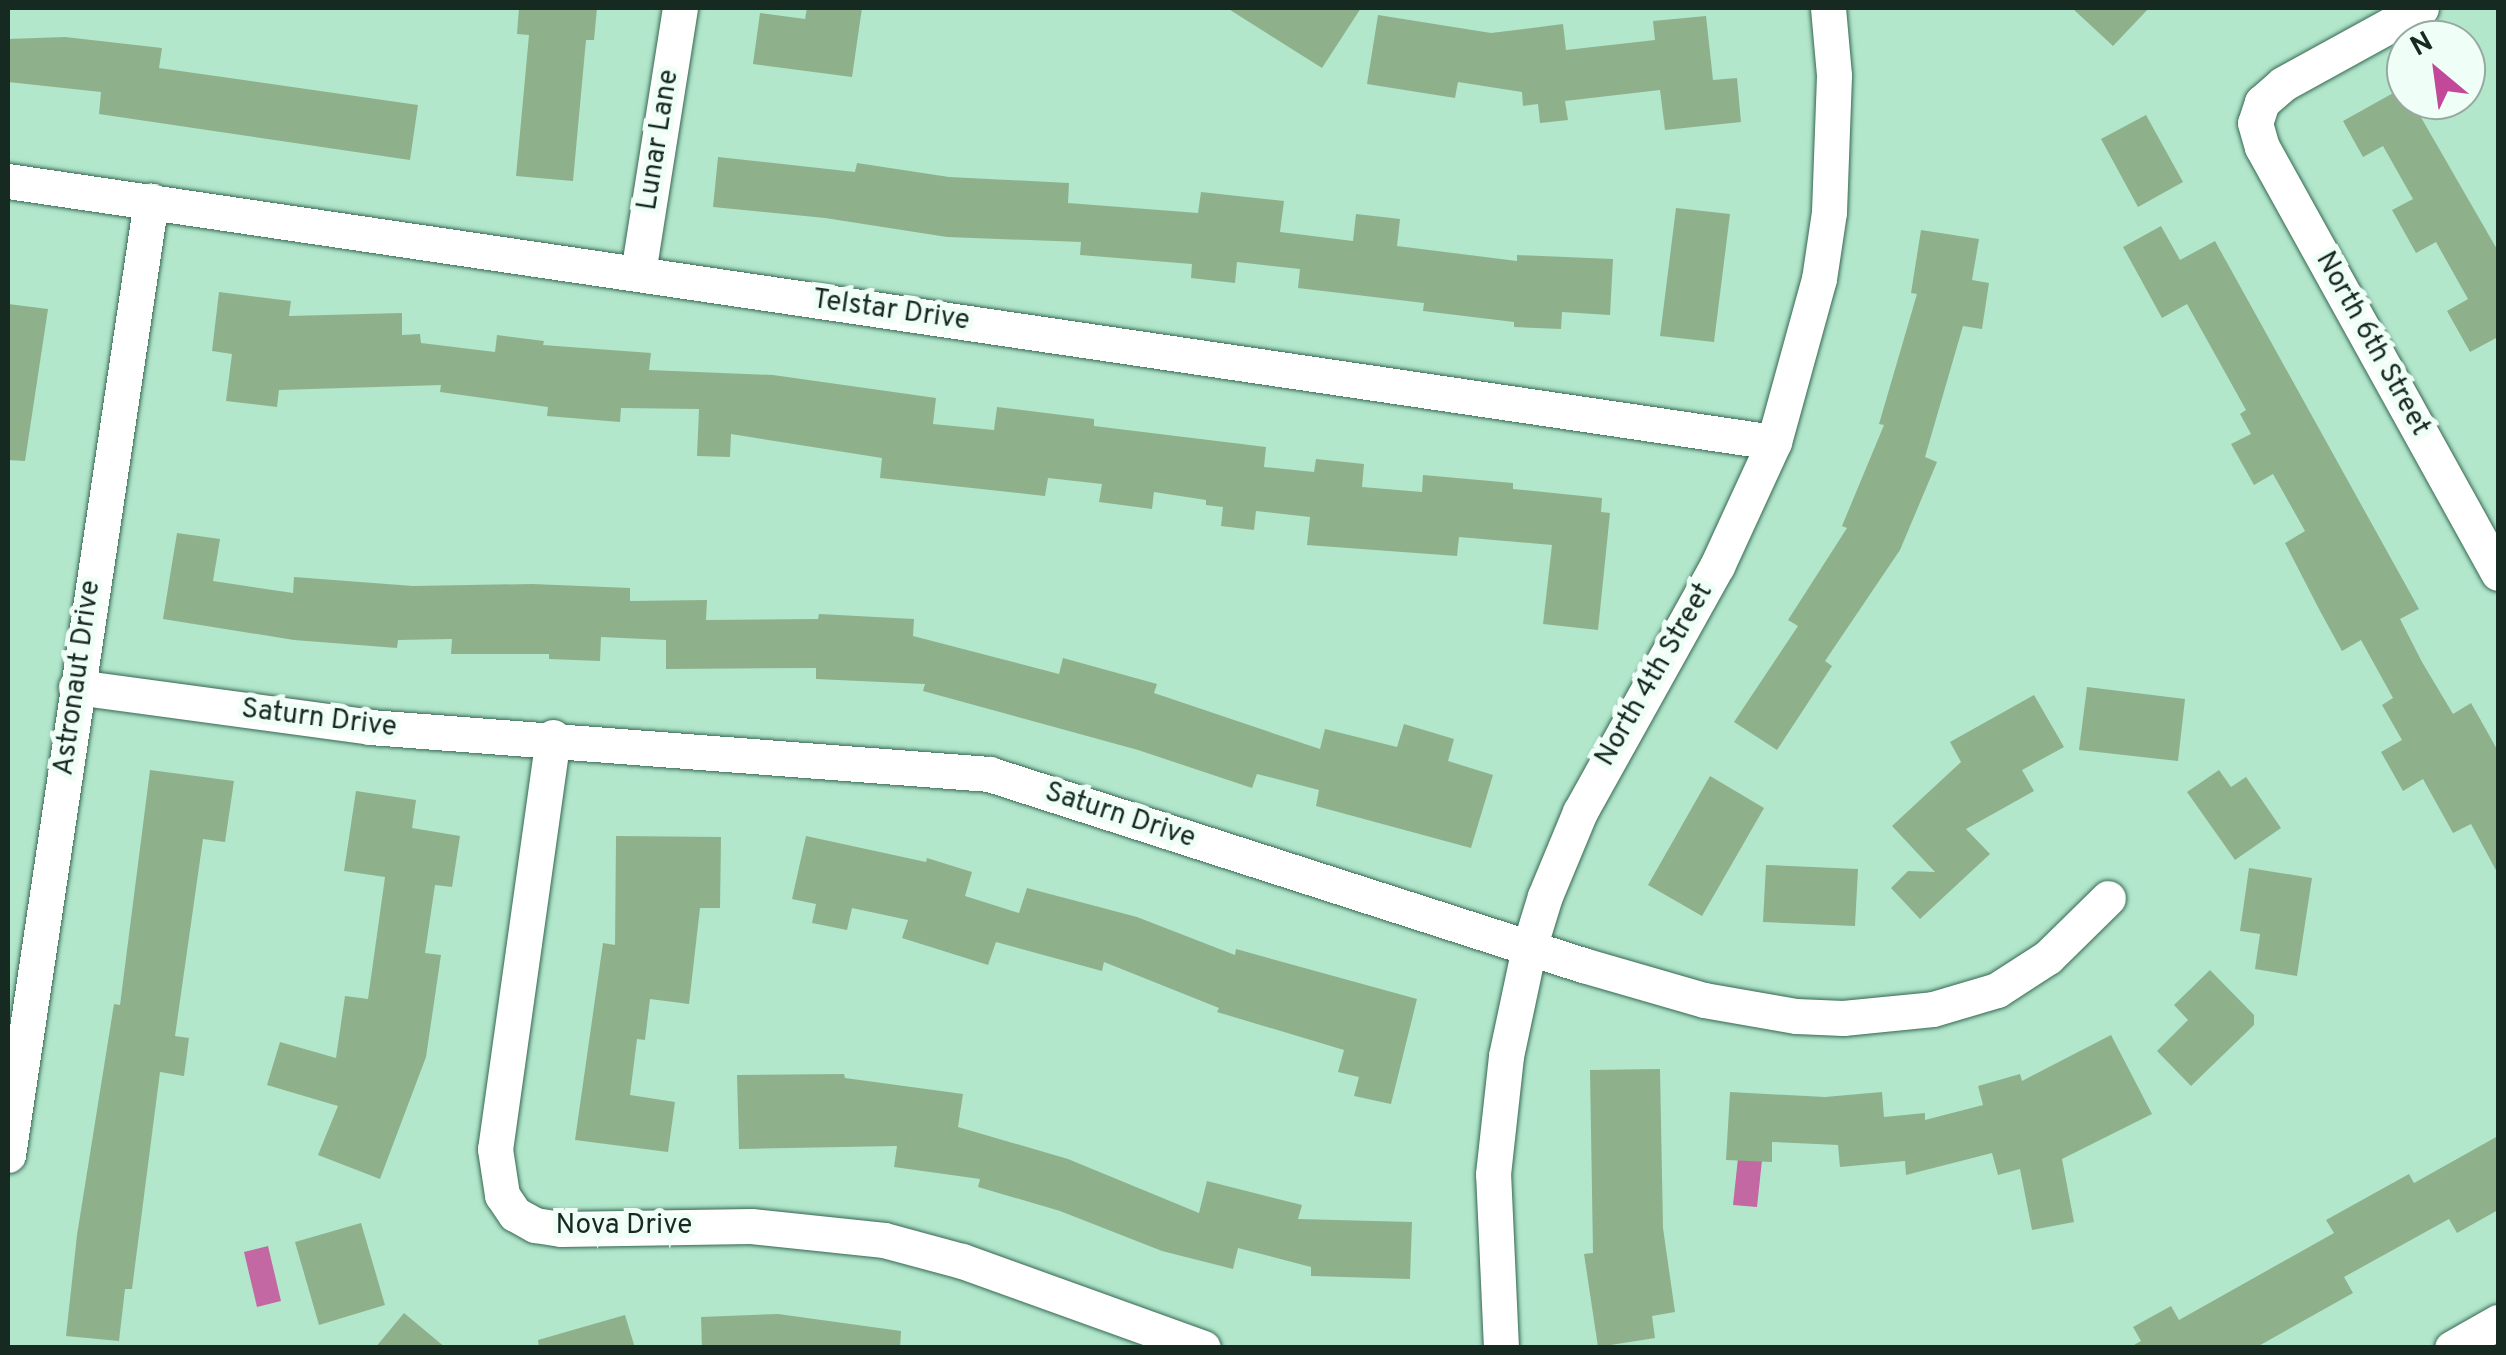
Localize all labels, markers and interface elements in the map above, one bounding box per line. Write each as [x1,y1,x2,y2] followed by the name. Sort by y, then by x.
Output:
[2386,20,2486,120] north arrow
[2405,25,2440,66] text: N
[631,67,687,213] street label: Lunar Lane
[2308,246,2436,442] street label: North 6th Street
[810,283,972,339] street label: Telstar Drive
[1589,577,1721,773] street label: North 4th Street
[48,578,108,778] street label: Astronaut Drive
[239,693,399,745] street label: Saturn Drive
[1040,776,1200,856] street label: Saturn Drive
[556,1209,692,1243] street label: Nova Drive

